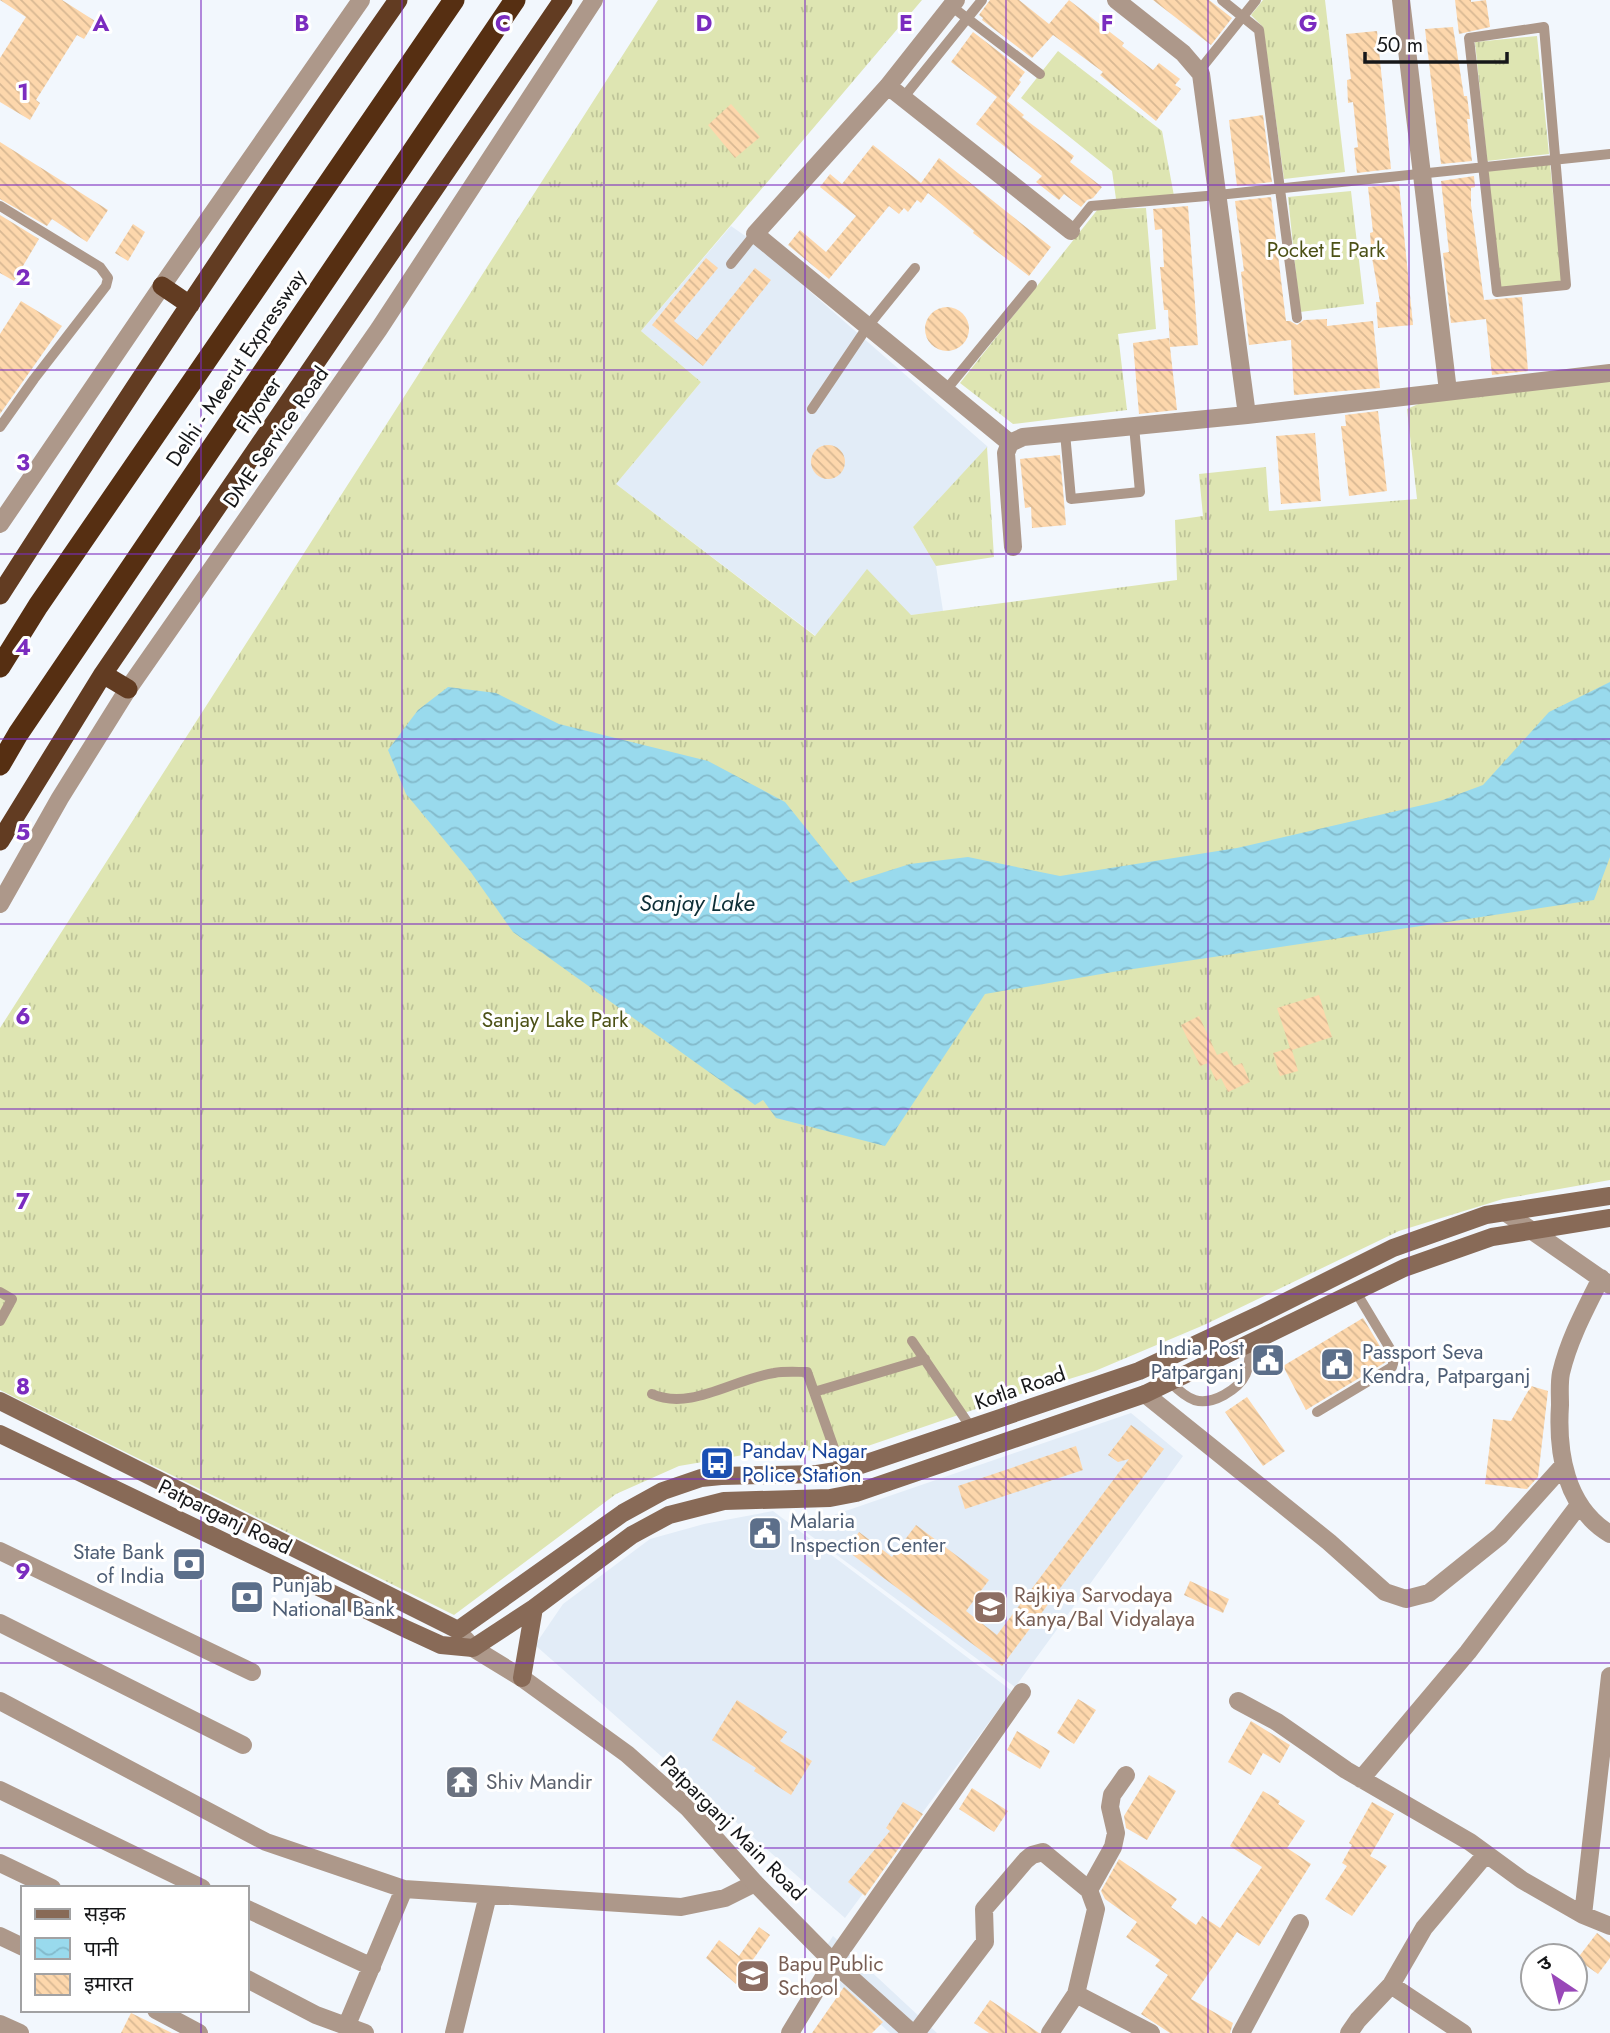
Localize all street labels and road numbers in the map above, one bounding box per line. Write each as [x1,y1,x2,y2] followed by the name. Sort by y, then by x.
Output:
[159,263,314,473] street label: Delhi - Meerut Expressway
[216,360,336,514] street label: DME Service Road
[229,370,289,439] street label: Flyover
[971,1358,1069,1418] street label: Kotla Road
[153,1472,297,1562] street label: Patparganj Road
[654,1749,812,1907] street label: Patparganj Main Road

